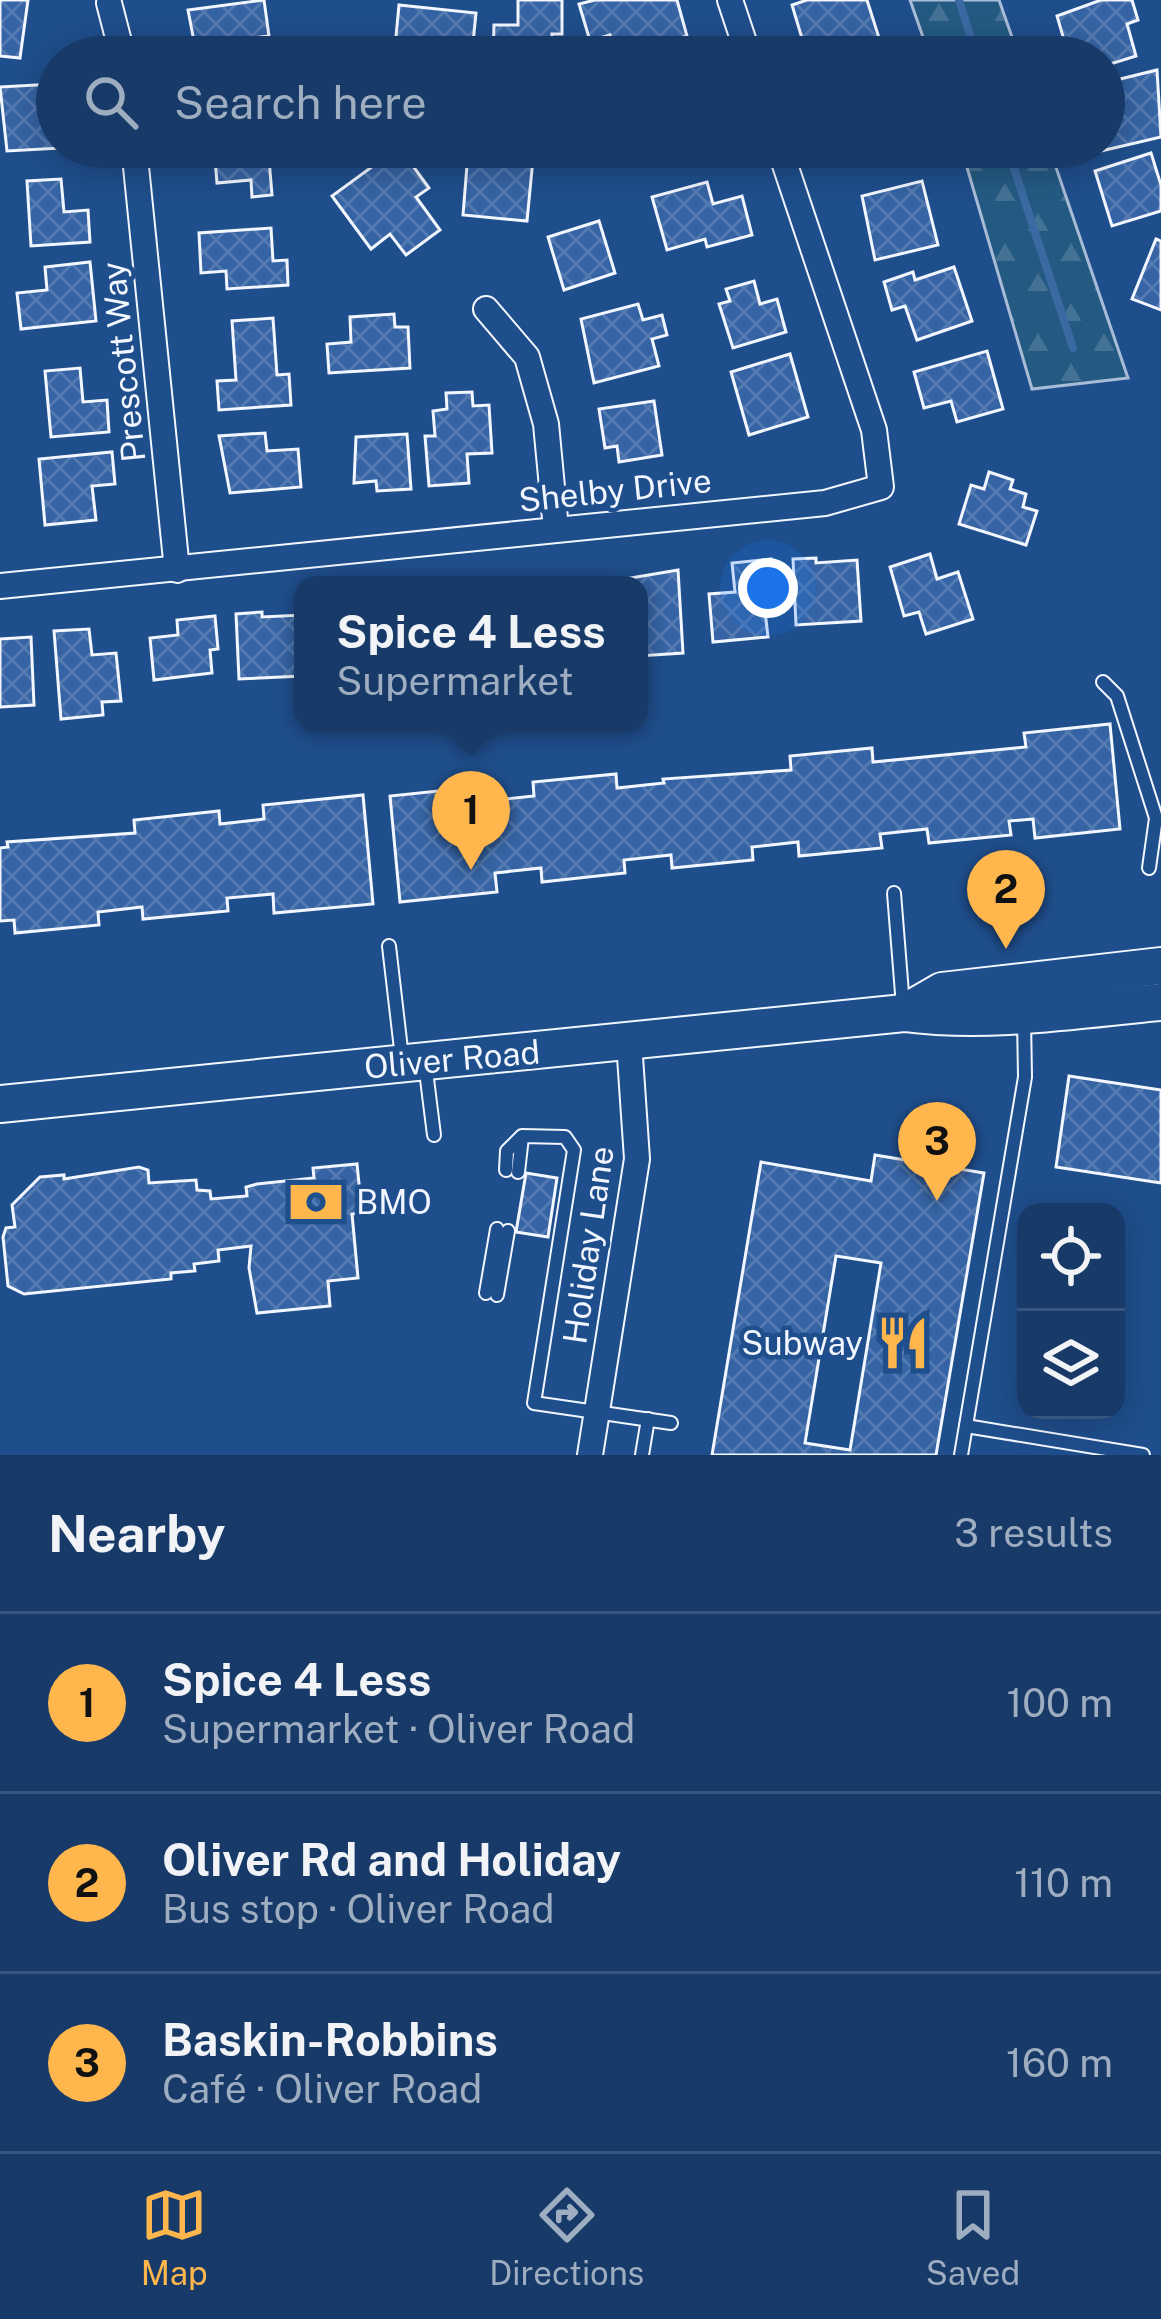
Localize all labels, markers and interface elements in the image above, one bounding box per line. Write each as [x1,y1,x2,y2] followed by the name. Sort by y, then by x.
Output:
[36,36,1125,168] search box
[78,69,144,135] icon: search
[174,76,427,129] text: Search here
[94,260,152,464] street label: Prescott Way
[517,461,713,519] street label: Shelby Drive
[738,558,798,618] your location
[294,576,648,732] popup
[336,605,606,658] text: Spice 4 Less
[336,658,574,704] text: Supermarket
[432,771,510,870] pin: 1
[967,850,1045,949] pin: 2
[363,1032,541,1086] street label: Oliver Road
[898,1102,976,1201] pin: 3
[555,1144,621,1346] street label: Holiday Lane
[287,1173,345,1231] bank icon: BMO
[356,1183,432,1221] place label: BMO
[1017,1203,1125,1419] map controls
[1017,1203,1125,1311] button: locate
[1017,1311,1125,1419] button: layers
[874,1314,932,1372] restaurant icon: Subway
[741,1324,863,1362] place label: Subway
[48,1504,225,1563] text: Nearby
[954,1510,1113,1556] text: 3 results
[162,1653,431,1706] text: Spice 4 Less
[79,1680,95,1726] text: 1
[1006,1680,1113,1726] text: 100 m
[162,1706,635,1752] text: Supermarket · Oliver Road
[162,1833,621,1886] text: Oliver Rd and Holiday
[75,1860,99,1906] text: 2
[1014,1860,1113,1906] text: 110 m
[162,1886,555,1932] text: Bus stop · Oliver Road
[162,2013,498,2066] text: Baskin-Robbins
[74,2040,100,2086] text: 3
[1006,2040,1113,2086] text: 160 m
[162,2066,482,2112] text: Café · Oliver Road
[141,2182,208,2292] tab: Map
[489,2182,644,2292] tab: Directions
[926,2182,1020,2292] tab: Saved

